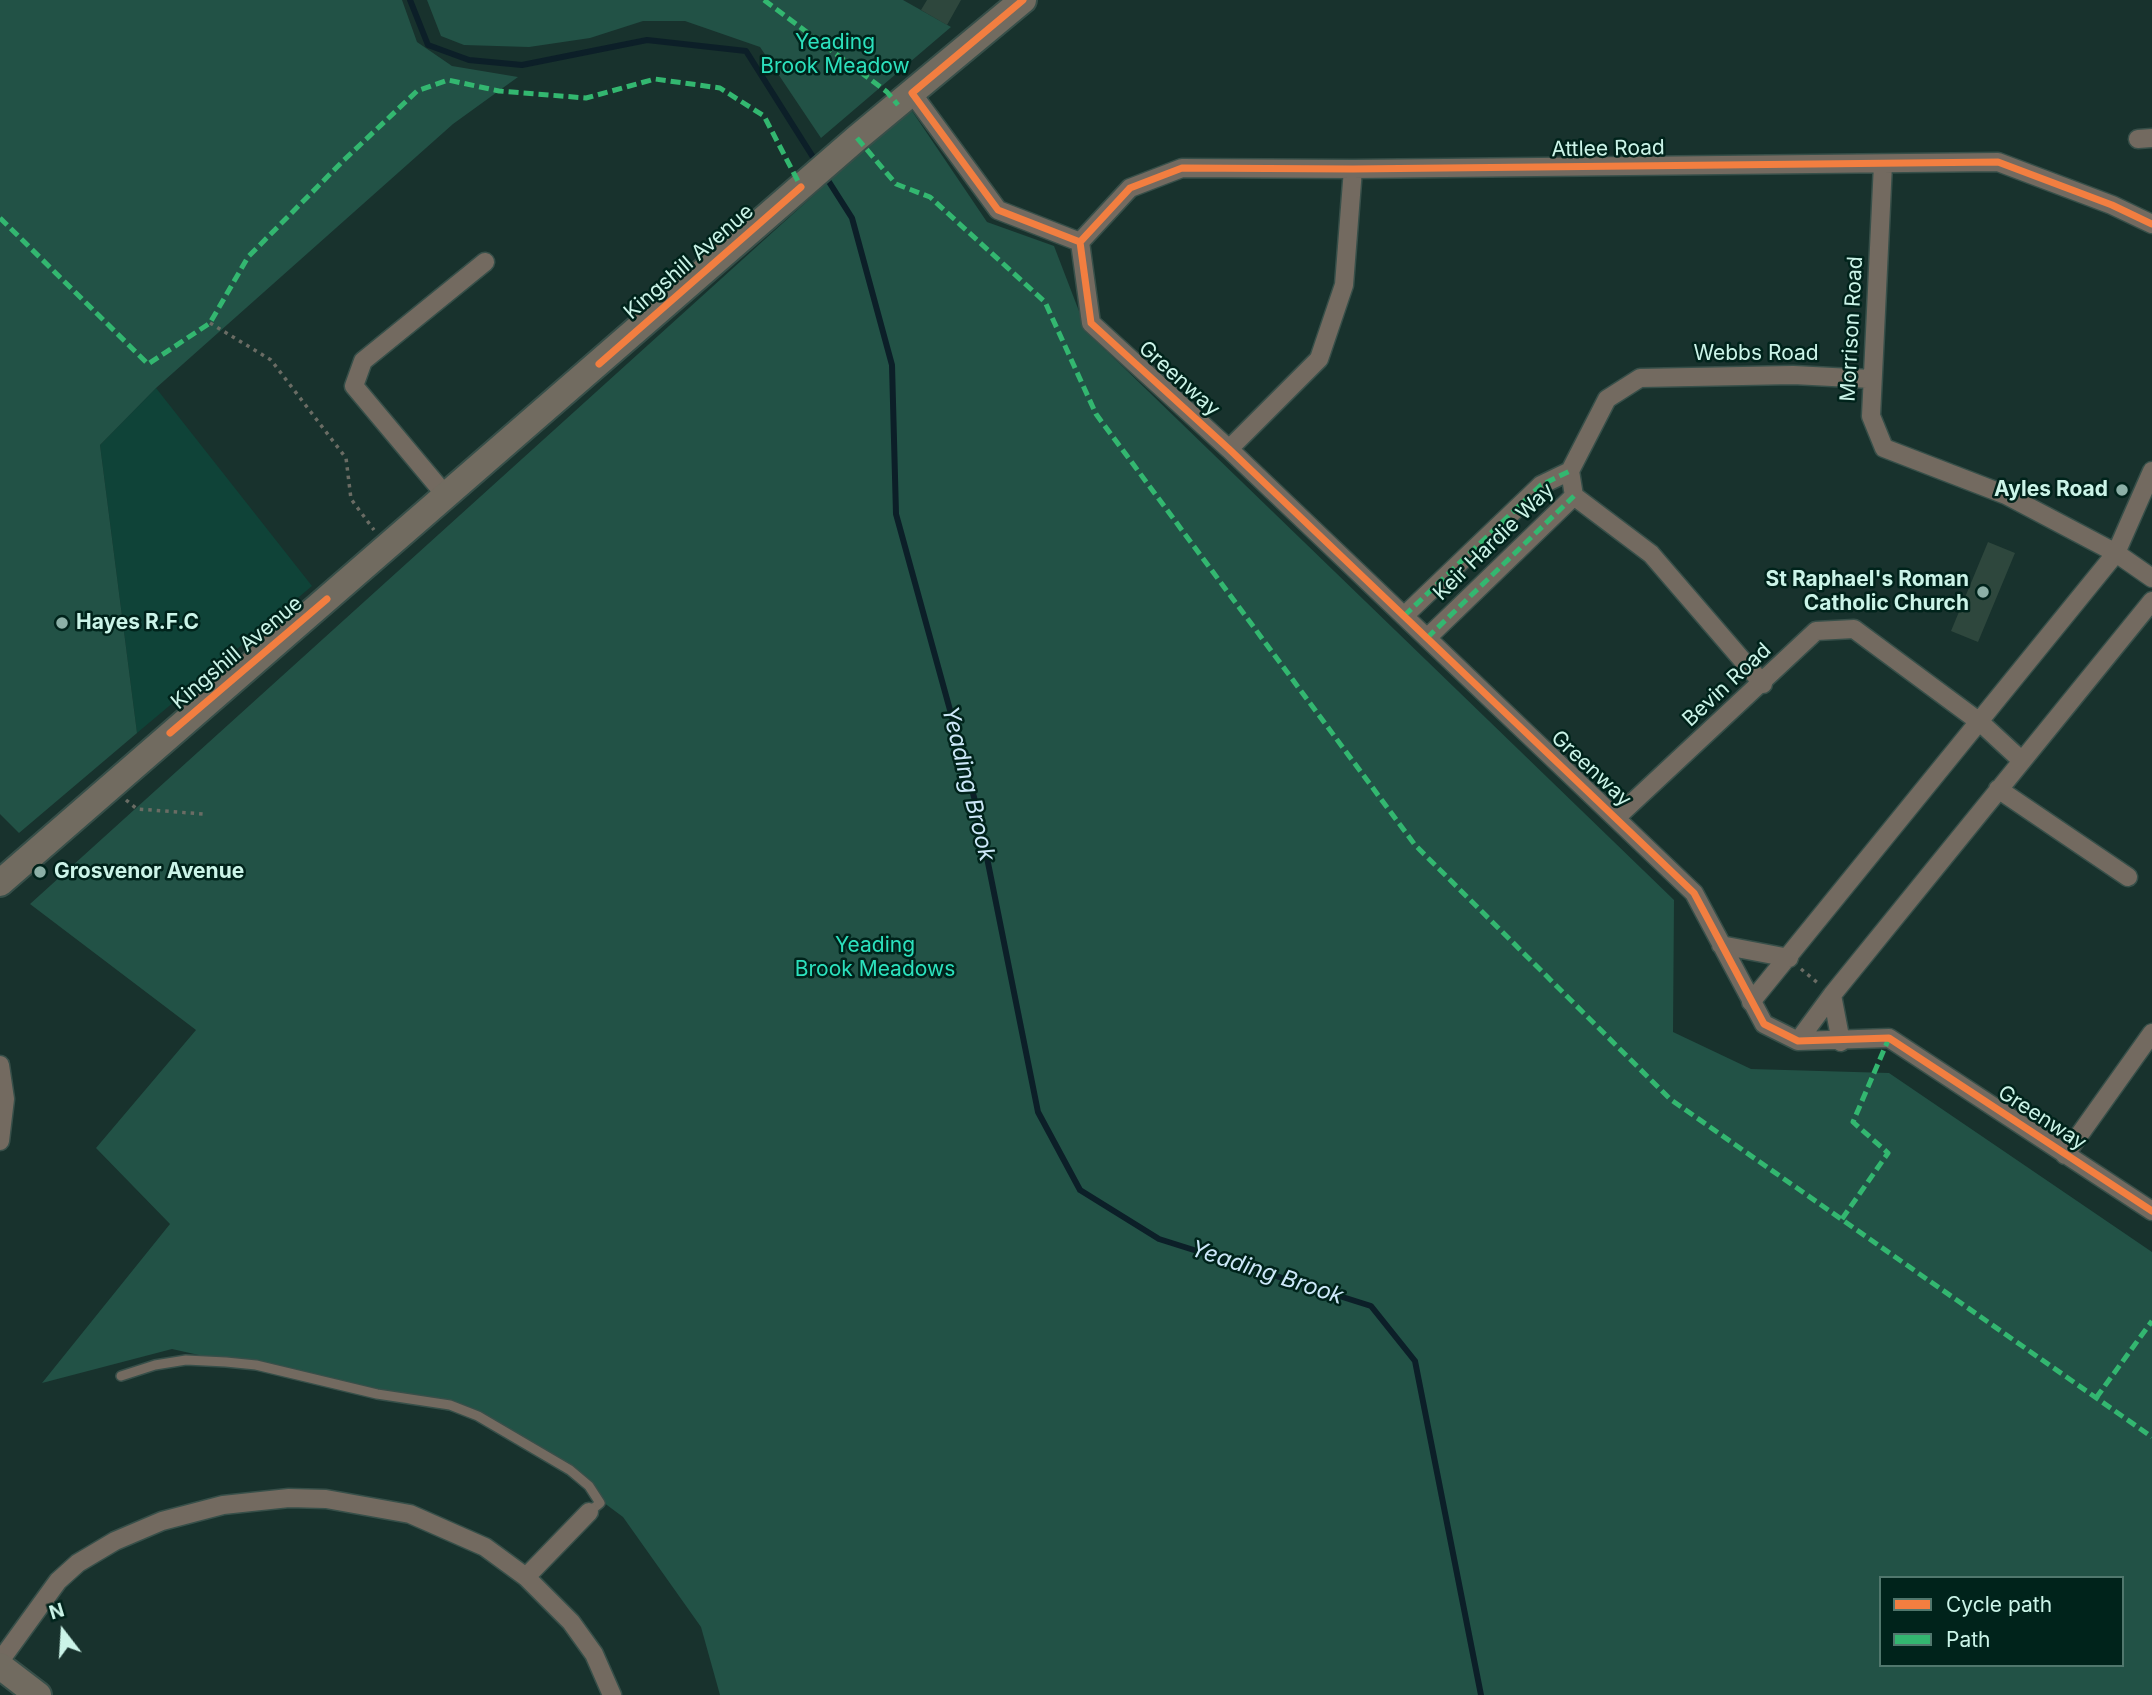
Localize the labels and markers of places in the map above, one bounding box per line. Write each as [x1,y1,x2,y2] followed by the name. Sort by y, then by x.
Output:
[1994,477,2108,503] place label: Ayles Road
[2114,482,2130,498] marker: Ayles Road
[1765,567,1969,617] place label: St Raphael's Roman Catholic Church
[1975,584,1991,600] marker: St Raphael's Roman Catholic Church
[76,610,199,636] place label: Hayes R.F.C
[54,615,70,631] marker: Hayes R.F.C
[54,859,244,885] place label: Grosvenor Avenue
[32,864,48,880] marker: Grosvenor Avenue

